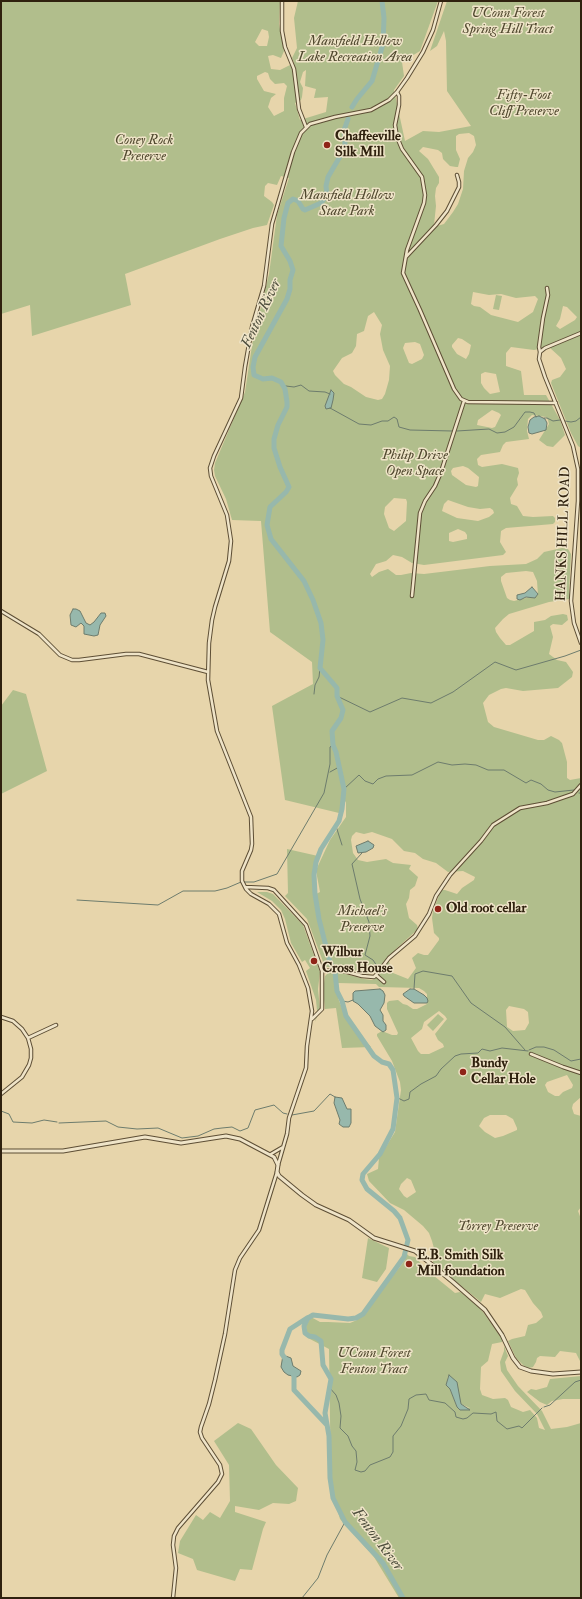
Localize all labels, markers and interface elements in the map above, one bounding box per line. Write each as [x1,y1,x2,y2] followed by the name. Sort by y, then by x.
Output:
[463,6,553,38] park label: UConn Forest Spring Hill Tract
[298,34,412,66] park label: Mansfield Hollow Lake Recreation Area
[489,88,559,120] park label: Fifty-Foot Cliff Preserve
[335,129,401,162] place label: Chaffeeville Silk Mill
[115,133,173,166] park label: Coney Rock Preserve
[322,140,332,150] marker: Chaffeeville Silk Mill
[300,188,394,220] park label: Mansfield Hollow State Park
[238,277,286,351] water label: Fenton River
[382,448,448,480] park label: Philip Drive Open Space
[553,466,575,602] street label: HANKS HILL ROAD
[446,901,526,917] place label: Old root cellar
[337,904,387,936] park label: Michael's Preserve
[433,904,443,914] marker: Old root cellar
[322,945,392,978] place label: Wilbur Cross House
[309,956,319,966] marker: Wilbur Cross House
[471,1056,536,1088] place label: Bundy Cellar Hole
[458,1067,468,1077] marker: Bundy Cellar Hole
[458,1219,538,1235] park label: Torrey Preserve
[417,1248,505,1280] place label: E.B. Smith Silk Mill foundation
[404,1259,414,1269] marker: E.B. Smith Silk Mill foundation
[337,1346,411,1378] park label: UConn Forest Fenton Tract
[347,1505,407,1575] water label: Fenton River

